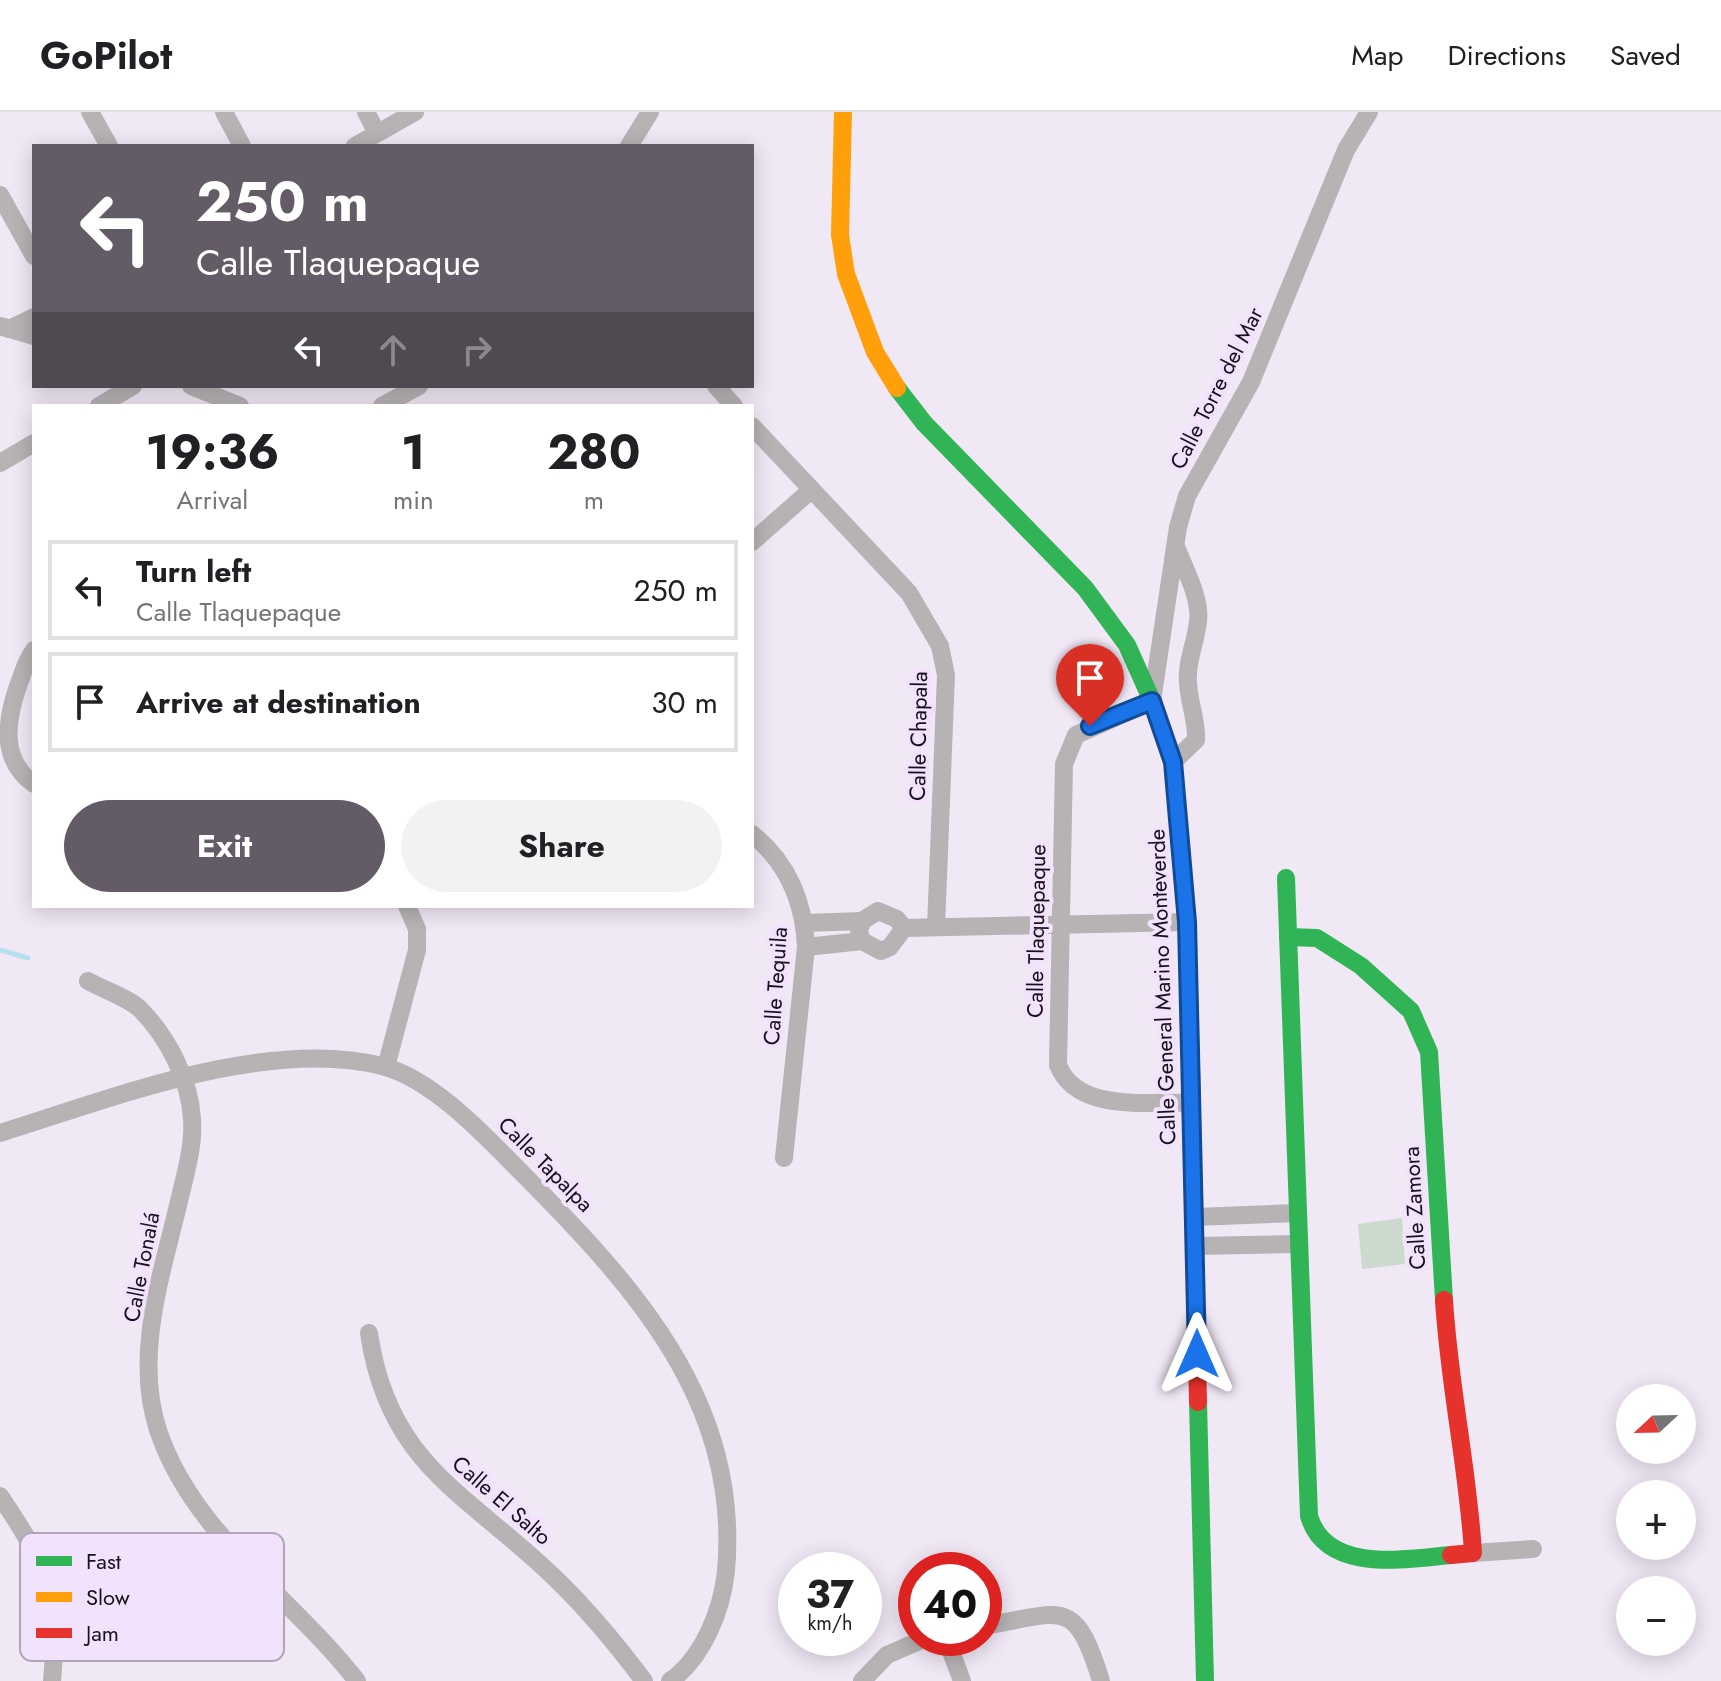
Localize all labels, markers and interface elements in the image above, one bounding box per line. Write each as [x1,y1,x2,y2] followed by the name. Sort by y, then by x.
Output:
[40,28,172,83] text: GoPilot
[1351,35,1403,76] text: Map
[1447,35,1566,76] text: Directions
[1610,35,1681,76] text: Saved
[196,161,369,242] text: 250 m
[64,176,168,280] icon: left
[196,236,480,288] text: Calle Tlaquepaque
[1161,301,1271,475] street label: Calle Torre del Mar
[287,328,331,372] icon: left
[371,328,415,372] icon: ahead
[455,328,499,372] icon: right
[146,418,279,487] text: 19:36
[401,418,425,487] text: 1
[547,418,641,487] text: 280
[177,481,248,519] text: Arrival
[393,481,434,519] text: min
[584,481,604,519] text: m
[136,550,251,593] text: Turn left
[68,568,112,612] icon: left
[634,569,718,612] text: 250 m
[136,593,341,631] text: Calle Tlaquepaque
[1056,644,1124,726] pin
[1068,656,1112,700] icon: arrive
[901,671,935,801] street label: Calle Chapala
[68,680,112,724] icon: arrive
[136,681,421,724] text: Arrive at destination
[651,681,718,724] text: 30 m
[64,800,385,892] button: Exit
[401,800,722,892] button: Share
[1140,828,1184,1146] street label: Calle General Marino Monteverde
[1018,844,1054,1018] street label: Calle Tlaquepaque
[755,926,795,1046] street label: Calle Tequila
[491,1109,601,1219] street label: Calle Tapalpa
[1395,1145,1433,1271] street label: Calle Zamora
[115,1209,167,1325] street label: Calle Tonalá
[1155,1312,1239,1396] position arrow
[1616,1384,1696,1464] north arrow
[1616,1384,1696,1656] map controls
[445,1448,559,1552] street label: Calle El Salto
[1616,1480,1696,1560] button: +
[20,1533,284,1661] legend
[86,1545,122,1577] text: Fast
[898,1552,1002,1656] speed limit sign: 40
[806,1565,854,1623] text: 37
[1616,1576,1696,1656] button: −
[86,1581,130,1613] text: Slow
[807,1609,853,1638] text: km/h
[83,1617,119,1649] text: Jam

